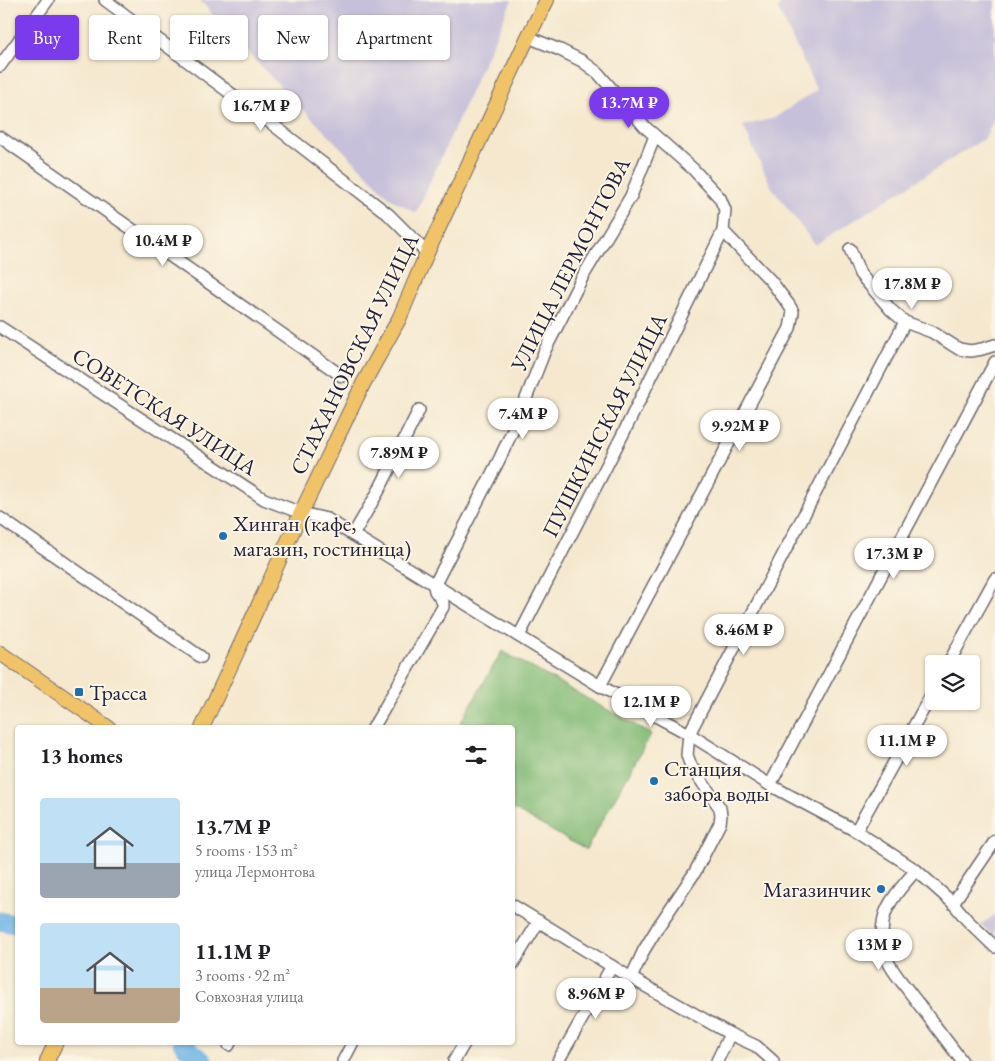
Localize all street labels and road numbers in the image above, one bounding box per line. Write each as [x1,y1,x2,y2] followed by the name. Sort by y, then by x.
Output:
[503,152,637,377] street label: УЛИЦА ЛЕРМОНТОВА
[283,228,426,480] street label: СТАХАНОВСКАЯ УЛИЦА
[535,308,674,542] street label: ПУШКИНСКАЯ УЛИЦА
[67,341,263,482] street label: СОВЕТСКАЯ УЛИЦА

